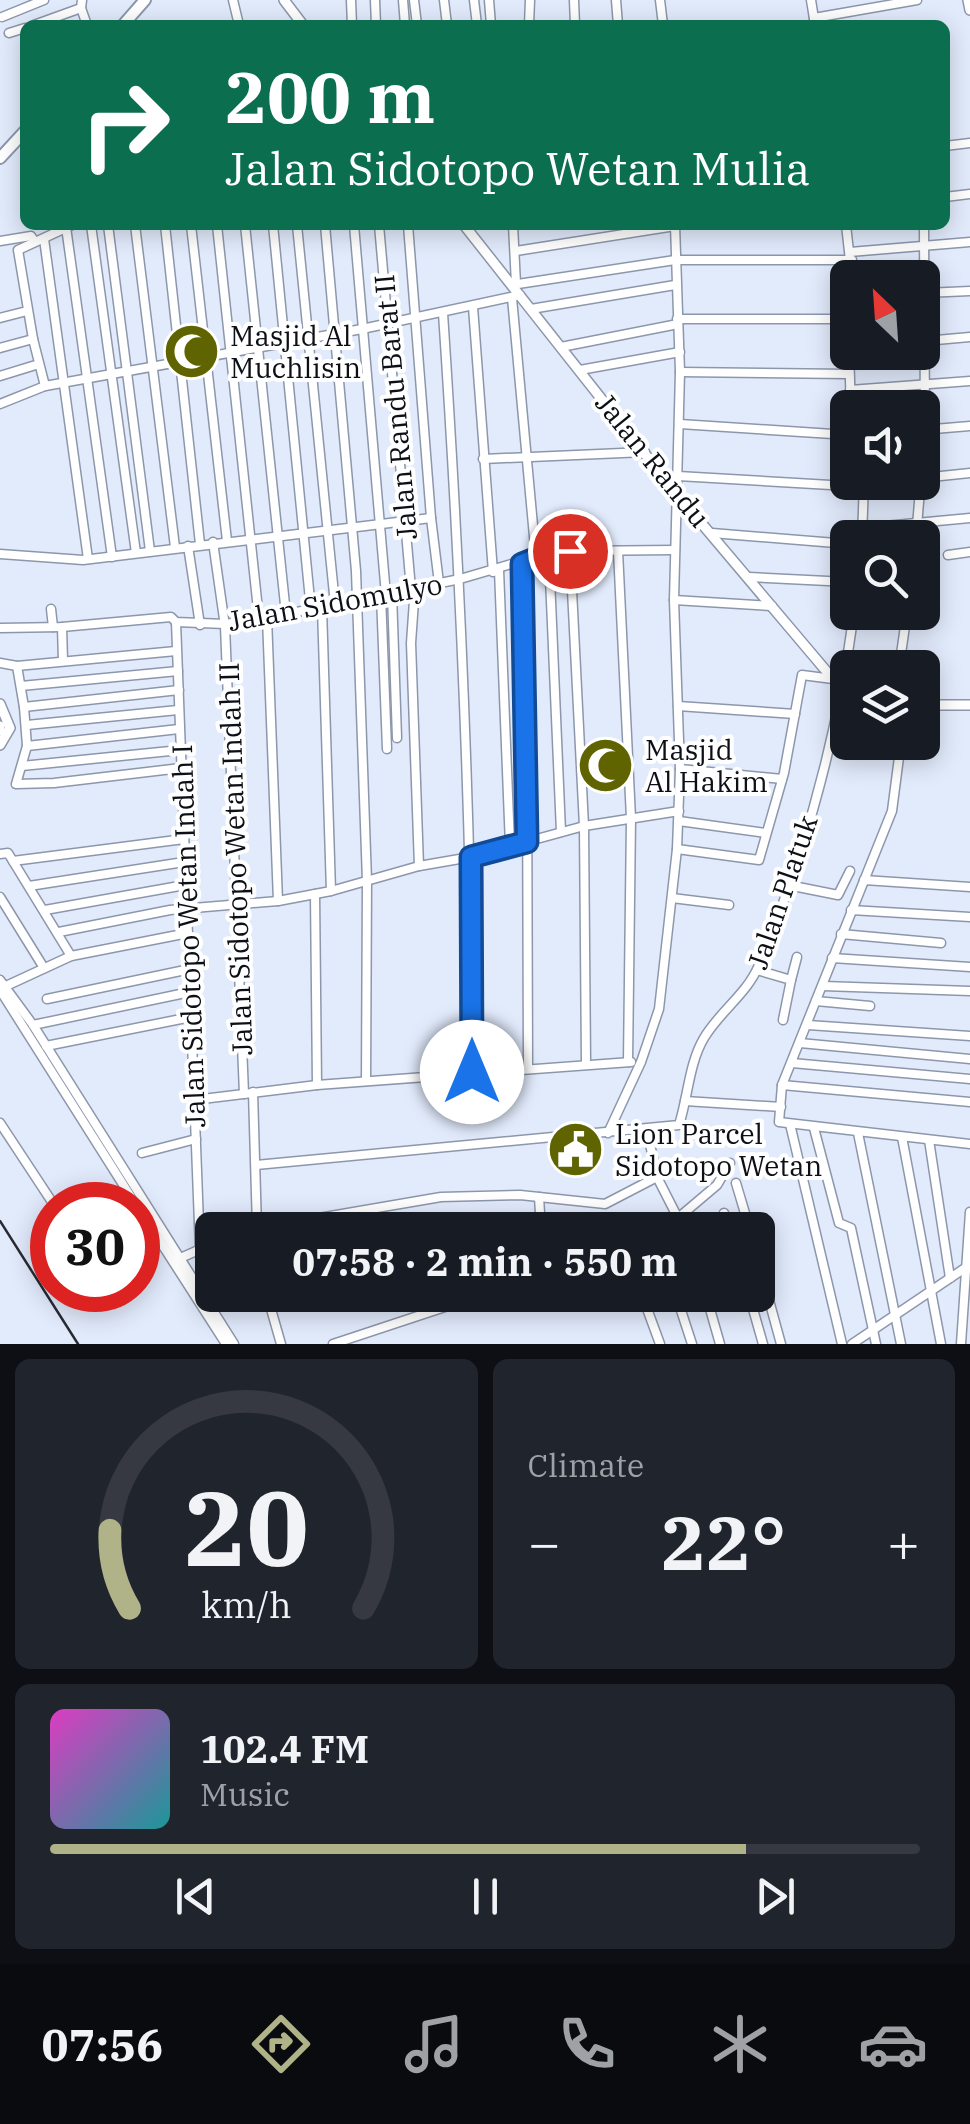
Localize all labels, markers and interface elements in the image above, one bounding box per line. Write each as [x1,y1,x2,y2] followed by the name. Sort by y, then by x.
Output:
[225,51,435,142] text: 200 m
[60,60,190,190] icon: right
[225,139,810,197] text: Jalan Sidotopo Wetan Mulia
[830,260,940,370] north arrow
[830,260,940,760] map controls
[365,273,425,541] street label: Jalan Randu Barat II
[230,317,361,386] place label: Masjid Al Muchlisin
[161,321,221,381] mosque icon: Masjid Al Muchlisin
[588,385,718,535] street label: Jalan Randu
[830,390,940,500] button: sound
[528,509,613,594] pin
[830,520,940,630] button: search
[543,524,598,579] icon: arrive
[225,565,445,639] street label: Jalan Sidomulyo
[830,650,940,760] button: layers
[210,662,260,1056] street label: Jalan Sidotopo Wetan Indah II
[645,731,768,800] place label: Masjid Al Hakim
[576,735,636,795] mosque icon: Masjid Al Hakim
[163,744,213,1128] street label: Jalan Sidotopo Wetan Indah I
[738,809,826,974] street label: Jalan Platuk
[420,1020,524,1124] position arrow
[615,1115,822,1184] place label: Lion Parcel Sidotopo Wetan
[546,1119,606,1179] public building icon: Lion Parcel Sidotopo Wetan
[30,1182,160,1312] speed limit sign: 30
[292,1237,678,1286] text: 07:58 · 2 min · 550 m
[528,1444,644,1486] text: Climate
[184,1459,309,1595] text: 20
[661,1493,786,1591] text: 22°
[528,1507,561,1578] text: −
[887,1507,920,1578] text: +
[201,1581,291,1628] text: km/h
[200,1724,369,1773] text: 102.4 FM
[200,1773,290,1815] text: Music
[168,1869,223,1924] icon: previous
[458,1869,513,1924] icon: pause
[748,1869,803,1924] icon: next
[246,2009,316,2079] icon: directions
[399,2009,469,2079] icon: music
[552,2009,622,2079] icon: phone
[705,2009,775,2079] icon: climate
[858,2009,928,2079] icon: car
[42,2015,163,2073] text: 07:56

